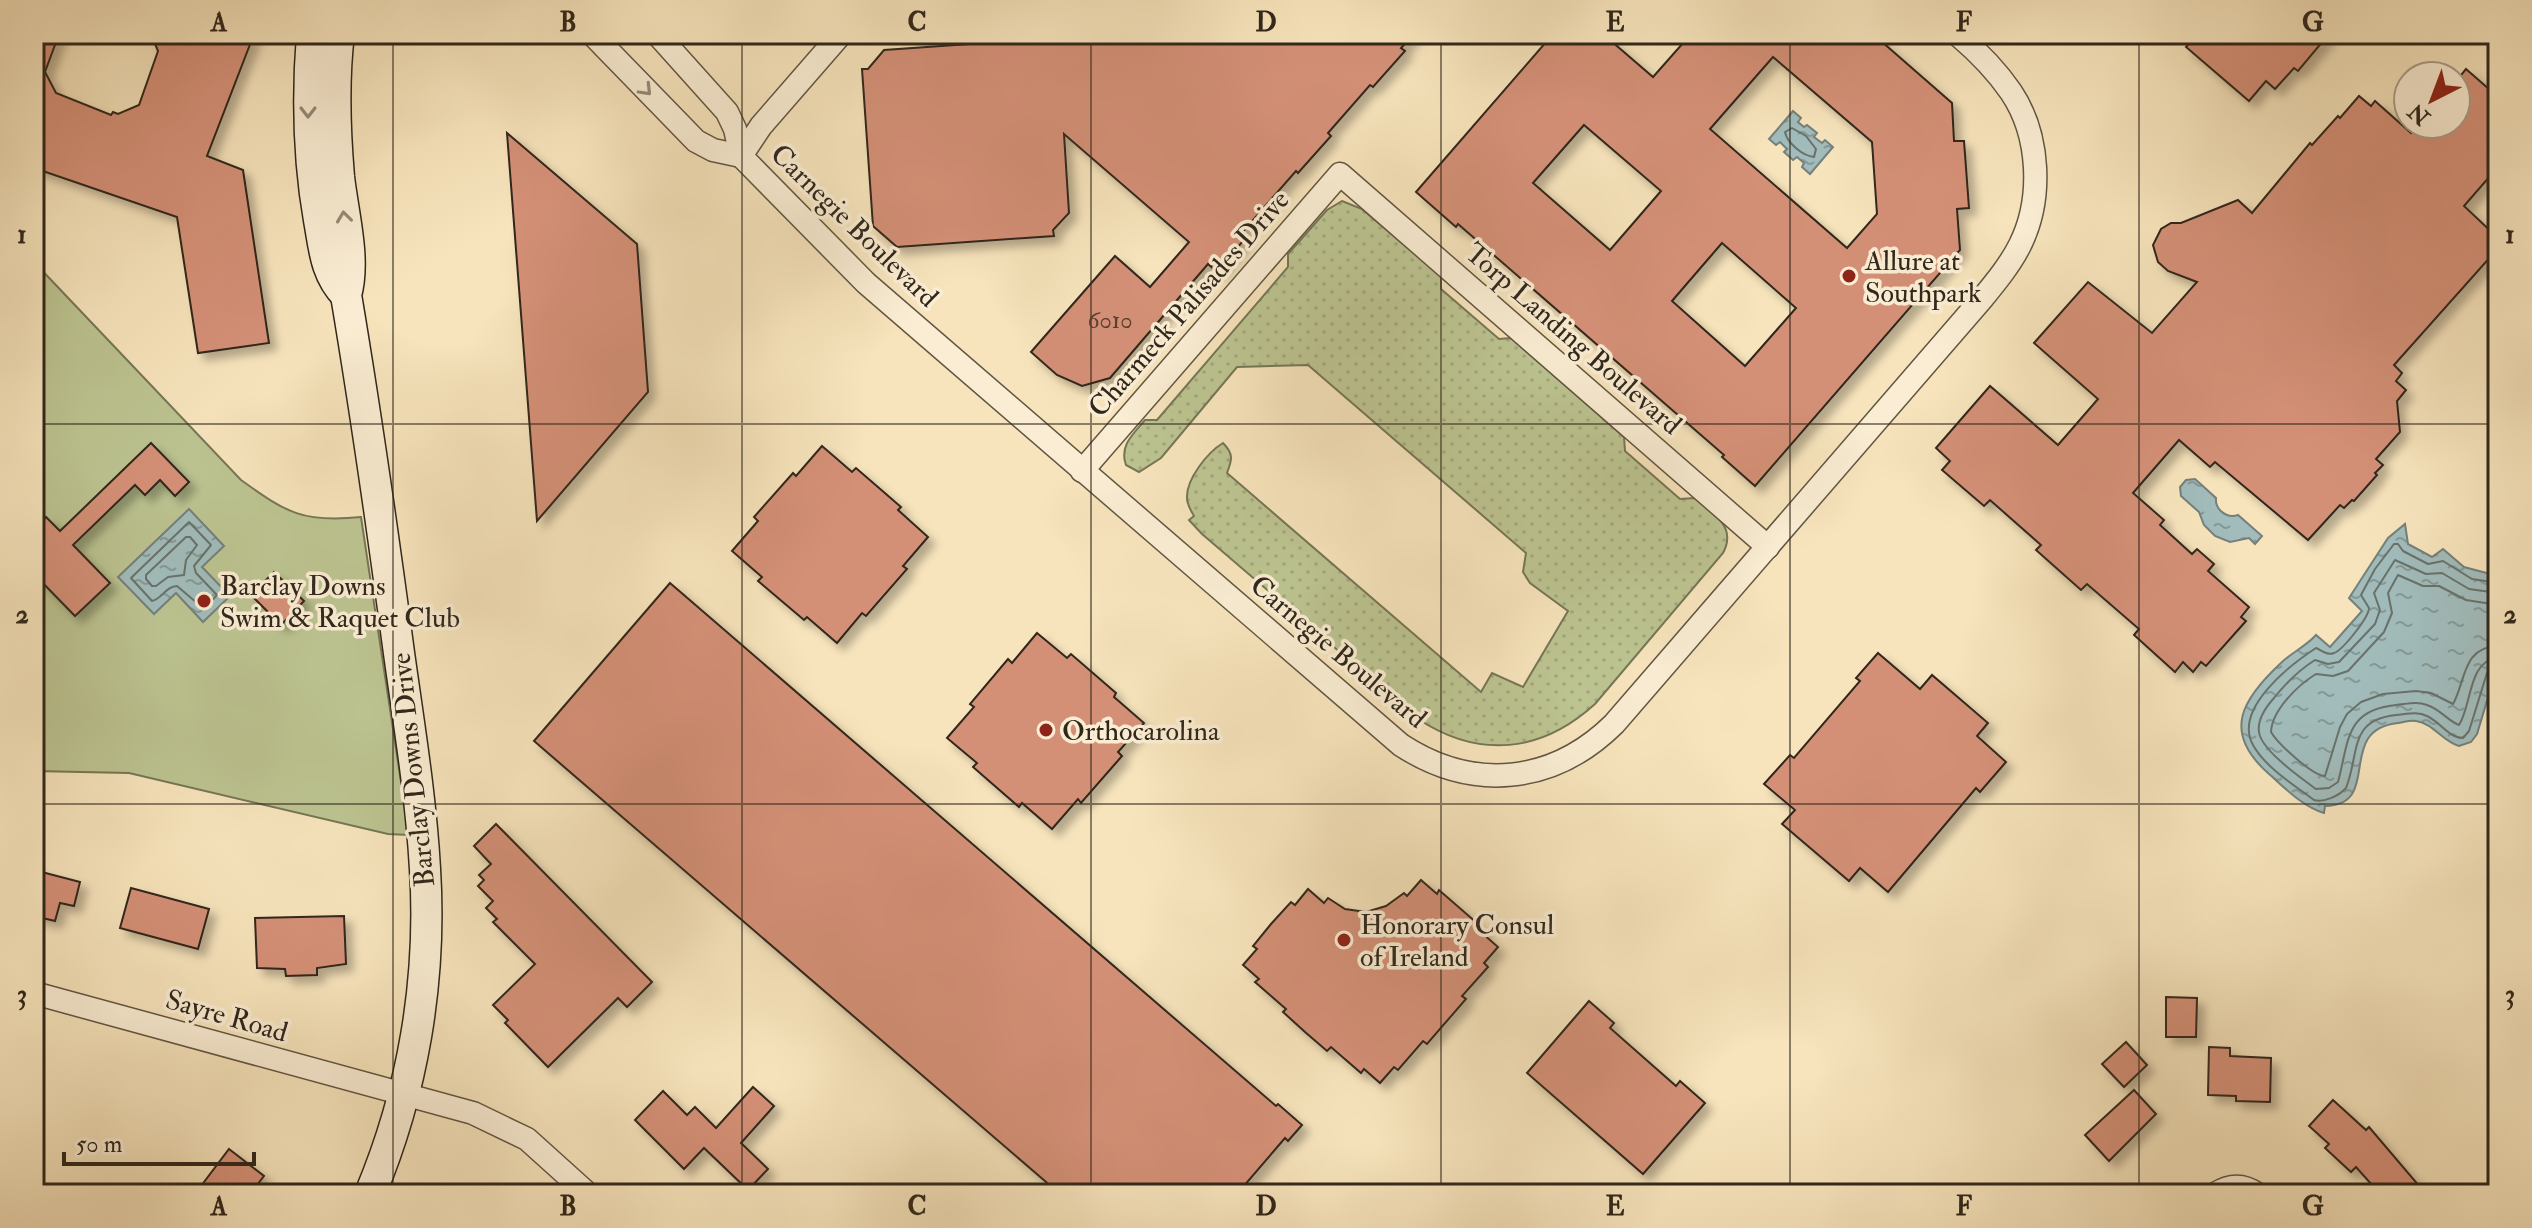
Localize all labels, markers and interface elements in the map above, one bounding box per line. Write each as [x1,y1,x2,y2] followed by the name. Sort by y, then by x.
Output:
[210,7,228,39] text: A
[559,7,577,39] text: B
[907,7,927,39] text: C
[1255,7,1277,39] text: D
[1606,7,1625,39] text: E
[1956,7,1973,39] text: F
[2302,7,2324,39] text: G
[2392,60,2472,140] north arrow
[637,81,652,95] one-way arrow
[2402,97,2437,132] text: N
[299,106,317,119] one-way arrow
[763,137,945,315] street label: Carnegie Boulevard
[1081,183,1297,425] street label: Charmeck Palisades Drive
[336,211,353,224] one-way arrow
[17,219,27,251] text: 1
[2505,219,2515,251] text: 1
[1458,236,1689,443] street label: Torp Landing Boulevard
[1864,244,1982,311] place label: Allure at Southpark
[1840,267,1858,285] marker: Allure at Southpark
[1088,305,1132,336] house number: 6010
[1243,568,1434,736] street label: Carnegie Boulevard
[220,569,460,636] place label: Barclay Downs Swim & Raquet Club
[195,592,213,610] marker: Barclay Downs Swim & Raquet Club
[15,599,29,631] text: 2
[2503,599,2517,631] text: 2
[384,651,443,889] street label: Barclay Downs Drive
[1062,714,1220,749] place label: Orthocarolina
[1037,721,1055,739] marker: Orthocarolina
[1360,908,1554,975] place label: Honorary Consul of Ireland
[1335,931,1353,949] marker: Honorary Consul of Ireland
[17,979,27,1011] text: 3
[2505,979,2515,1011] text: 3
[161,982,292,1051] street label: Sayre Road
[64,1116,254,1166] scale bar
[76,1129,123,1160] text: 50 m
[210,1191,228,1223] text: A
[559,1191,577,1223] text: B
[907,1191,927,1223] text: C
[1255,1191,1277,1223] text: D
[1606,1191,1625,1223] text: E
[1956,1191,1973,1223] text: F
[2302,1191,2324,1223] text: G

